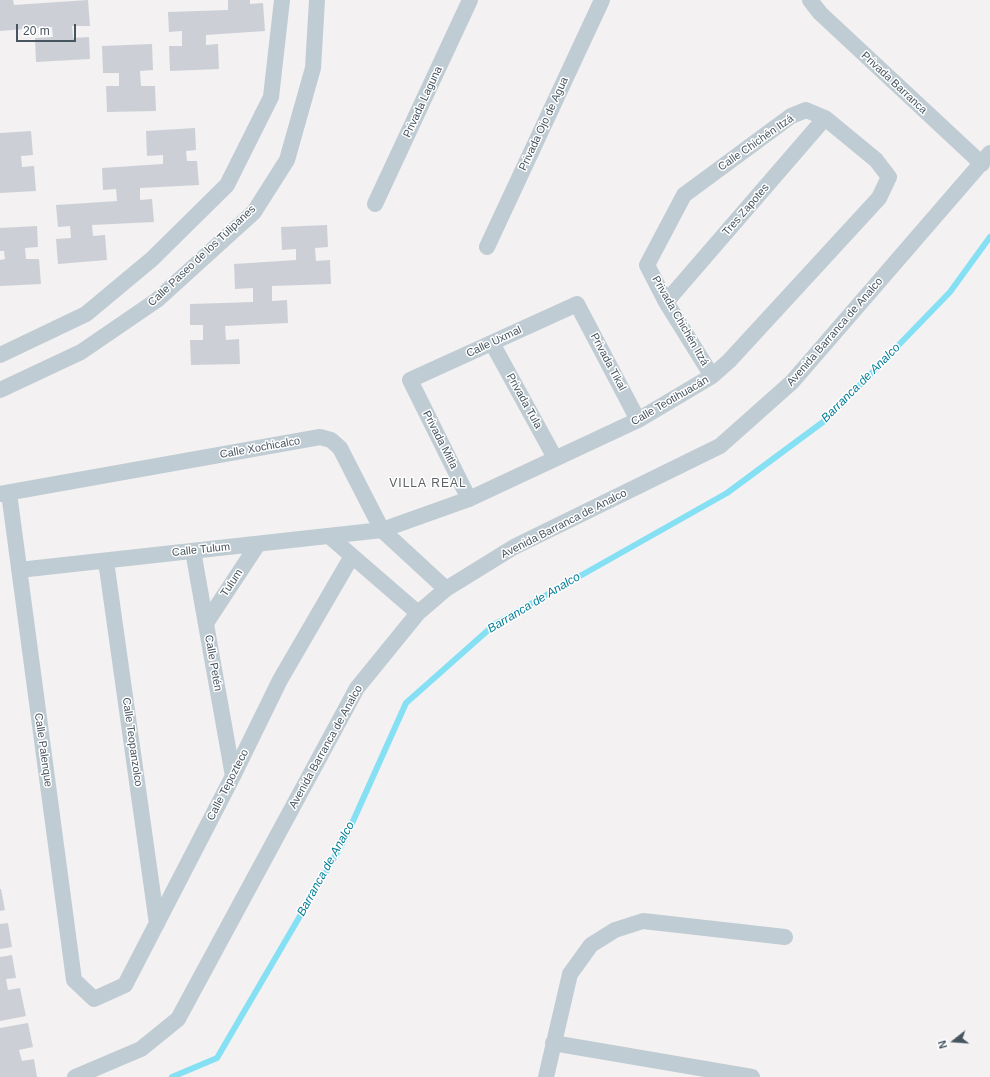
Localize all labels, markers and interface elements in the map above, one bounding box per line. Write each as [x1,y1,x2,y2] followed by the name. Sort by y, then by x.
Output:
[18,16,78,42] scale bar
[23,24,50,38] text: 20 m
[858,49,930,117] street label: Privada Barranca
[401,64,445,140] street label: Privada Laguna
[517,75,571,173] street label: Privada Ojo de Agua
[716,112,796,174] street label: Calle Chichén Itzá
[720,181,772,239] street label: Tres Zapotes
[146,203,258,309] street label: Calle Paseo de los Tulipanes
[649,274,711,368] street label: Privada Chichén Itzá
[784,275,886,389] street label: Avenida Barranca de Analco
[464,323,524,361] street label: Calle Uxmal
[587,331,629,393] street label: Privada Tikal
[819,341,903,425] water label: Barranca de Analco
[503,371,545,431] street label: Privada Tula
[629,373,711,429] street label: Calle Teotihuacán
[420,409,460,471] street label: Privada Mitla
[219,434,301,462] street label: Calle Xochicalco
[389,477,467,491] district label: VILLA REAL
[499,487,629,561] street label: Avenida Barranca de Analco
[171,540,231,560] street label: Calle Tulum
[218,567,246,599] street label: Tulum
[485,570,583,636] water label: Barranca de Analco
[202,634,224,692] street label: Calle Petén
[286,683,366,811] street label: Avenida Barranca de Analco
[119,697,145,787] street label: Calle Teopanzolco
[31,712,55,788] street label: Calle Palenque
[204,747,252,823] street label: Calle Tepozteco
[294,819,358,919] water label: Barranca de Analco
[934,1021,974,1061] north arrow
[936,1039,949,1050] text: N

